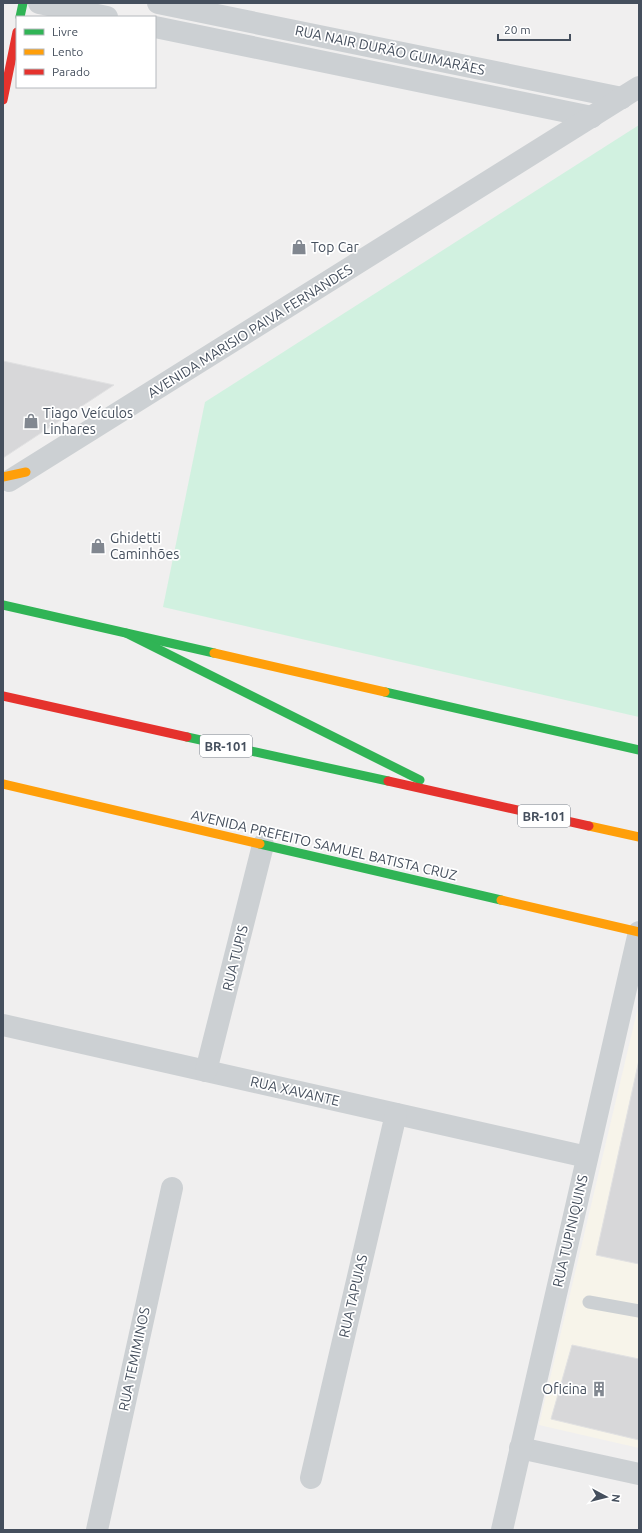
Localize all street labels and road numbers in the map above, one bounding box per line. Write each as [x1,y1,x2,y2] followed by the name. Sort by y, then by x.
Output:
[294,21,487,78] street label: RUA NAIR DURÃO GUIMARÃES
[145,261,355,401] street label: AVENIDA MARISIO PAIVA FERNANDES
[200,735,252,757] road number: BR-101
[518,805,570,827] road number: BR-101
[189,807,459,883] street label: AVENIDA PREFEITO SAMUEL BATISTA CRUZ
[219,923,251,993] street label: RUA TUPIS
[249,1073,341,1109] street label: RUA XAVANTE
[549,1173,591,1289] street label: RUA TUPINIQUINS
[336,1253,370,1339] street label: RUA TAPUIAS
[115,1306,153,1412] street label: RUA TEMIMINOS

